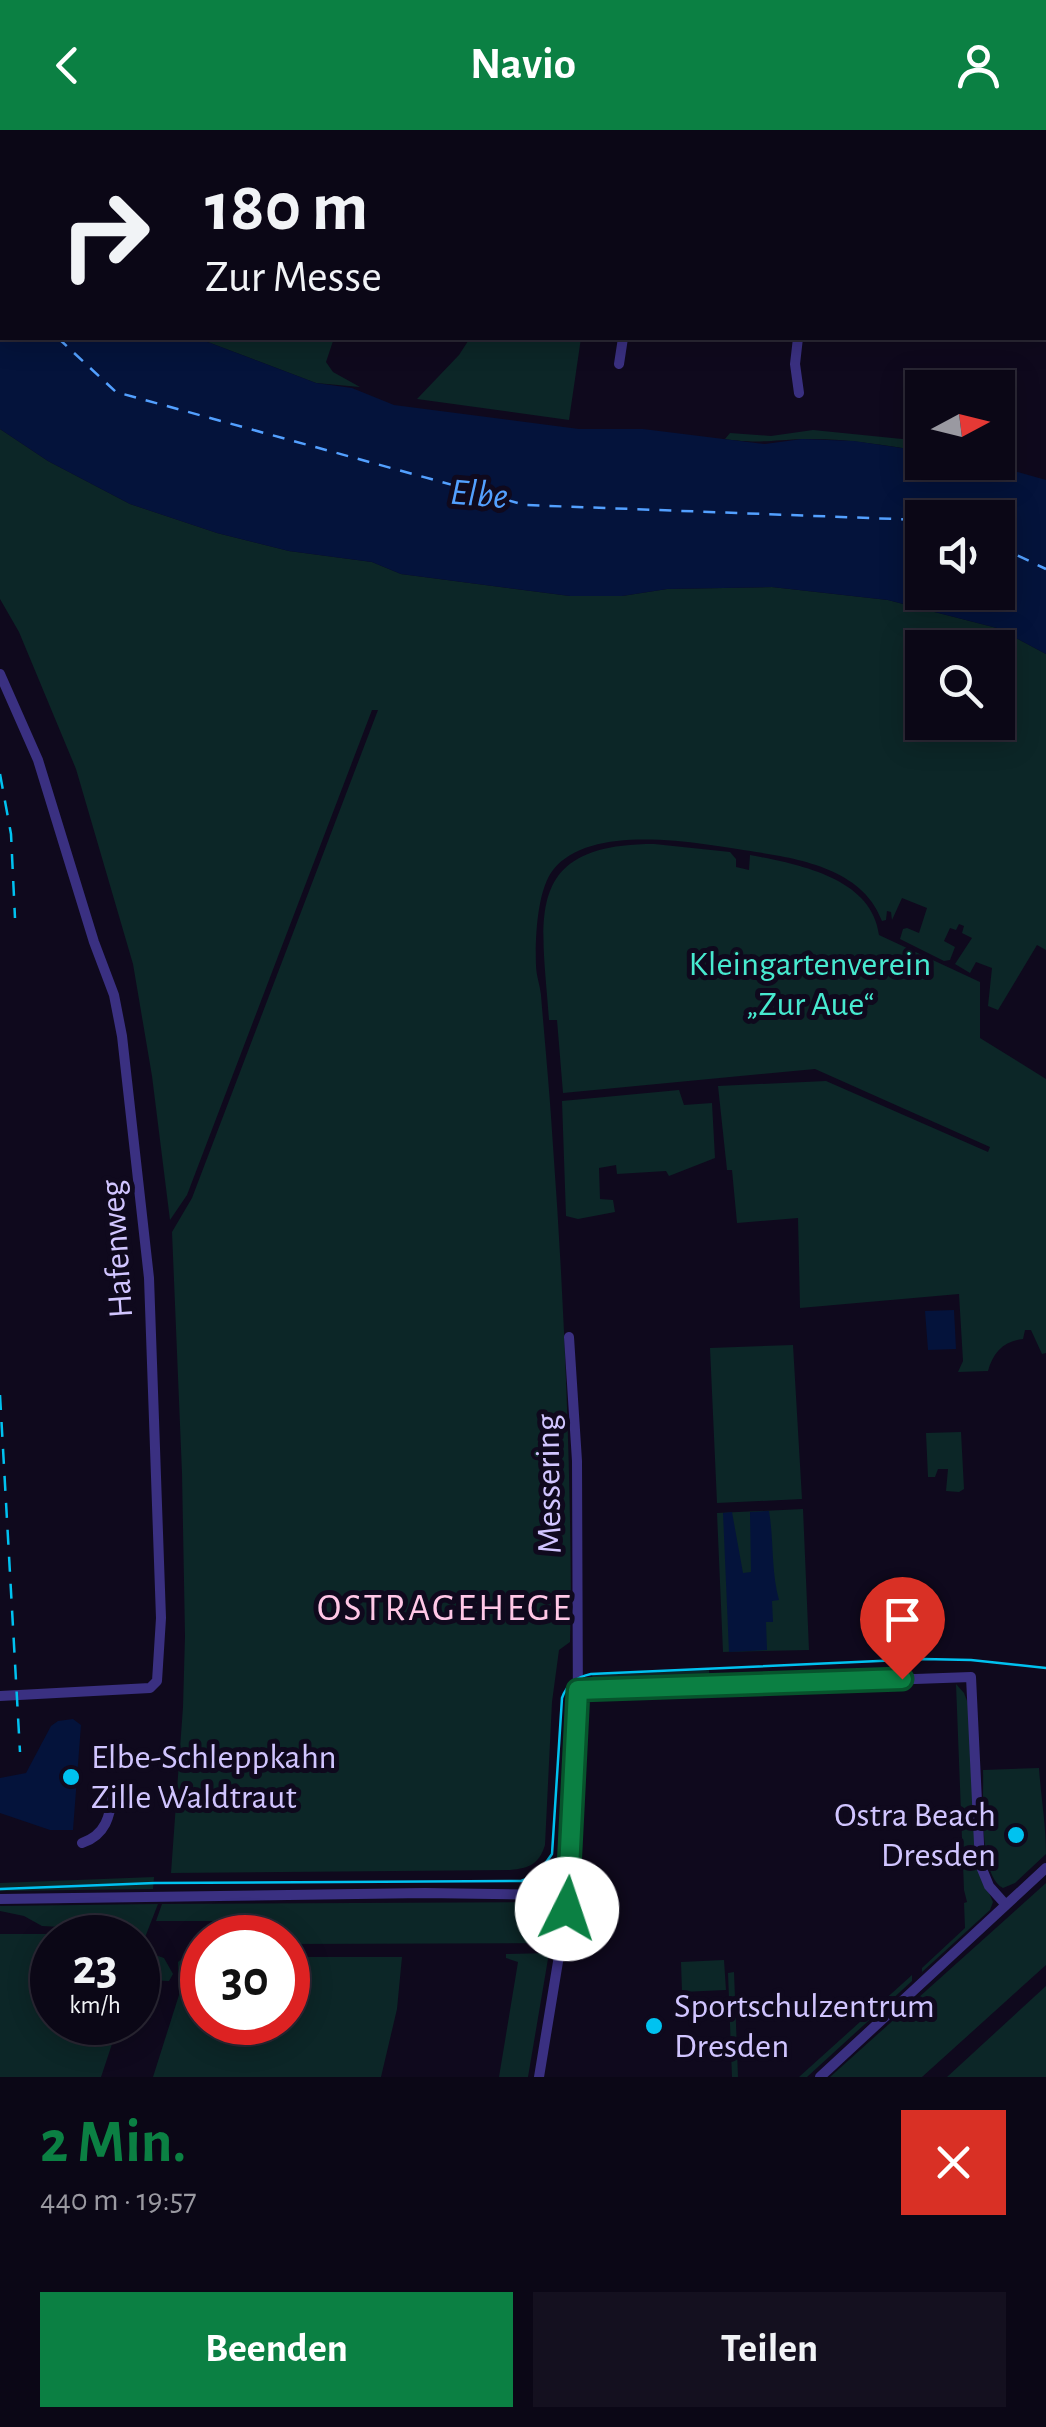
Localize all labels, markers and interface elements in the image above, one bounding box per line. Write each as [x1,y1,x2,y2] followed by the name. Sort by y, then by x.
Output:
[40,38,95,93] icon: back
[951,38,1006,93] icon: person
[470,42,576,87] text: Navio
[40,170,170,300] icon: right
[205,173,368,243] text: 180 m
[205,255,382,300] text: Zur Messe
[905,370,1015,480] north arrow
[905,370,1015,740] map controls
[448,474,510,516] water label: Elbe
[905,500,1015,610] button: sound
[905,630,1015,740] button: search
[689,947,931,1022] park label: Kleingartenverein „Zur Aue“
[95,1179,139,1319] street label: Hafenweg
[530,1414,568,1554] street label: Messering
[860,1577,945,1680] pin
[317,1590,573,1628] district label: OSTRAGEHEGE
[875,1592,930,1647] icon: arrive
[91,1740,337,1815] place label: Elbe-Schleppkahn Zille Waldtraut
[60,1766,82,1788] marker: Elbe-Schleppkahn Zille Waldtraut
[834,1798,996,1873] place label: Ostra Beach Dresden
[1005,1824,1027,1846] marker: Ostra Beach Dresden
[515,1857,619,1961] position arrow
[180,1915,310,2045] speed limit sign: 30
[72,1943,118,1993] text: 23
[674,1989,935,2064] place label: Sportschulzentrum Dresden
[69,1993,121,2018] text: km/h
[643,2015,665,2037] marker: Sportschulzentrum Dresden
[901,2110,1006,2215] button: close
[40,2113,186,2173] text: 2 Min.
[40,2184,197,2216] text: 440 m · 19:57
[40,2292,513,2407] button: Beenden
[533,2292,1006,2407] button: Teilen

